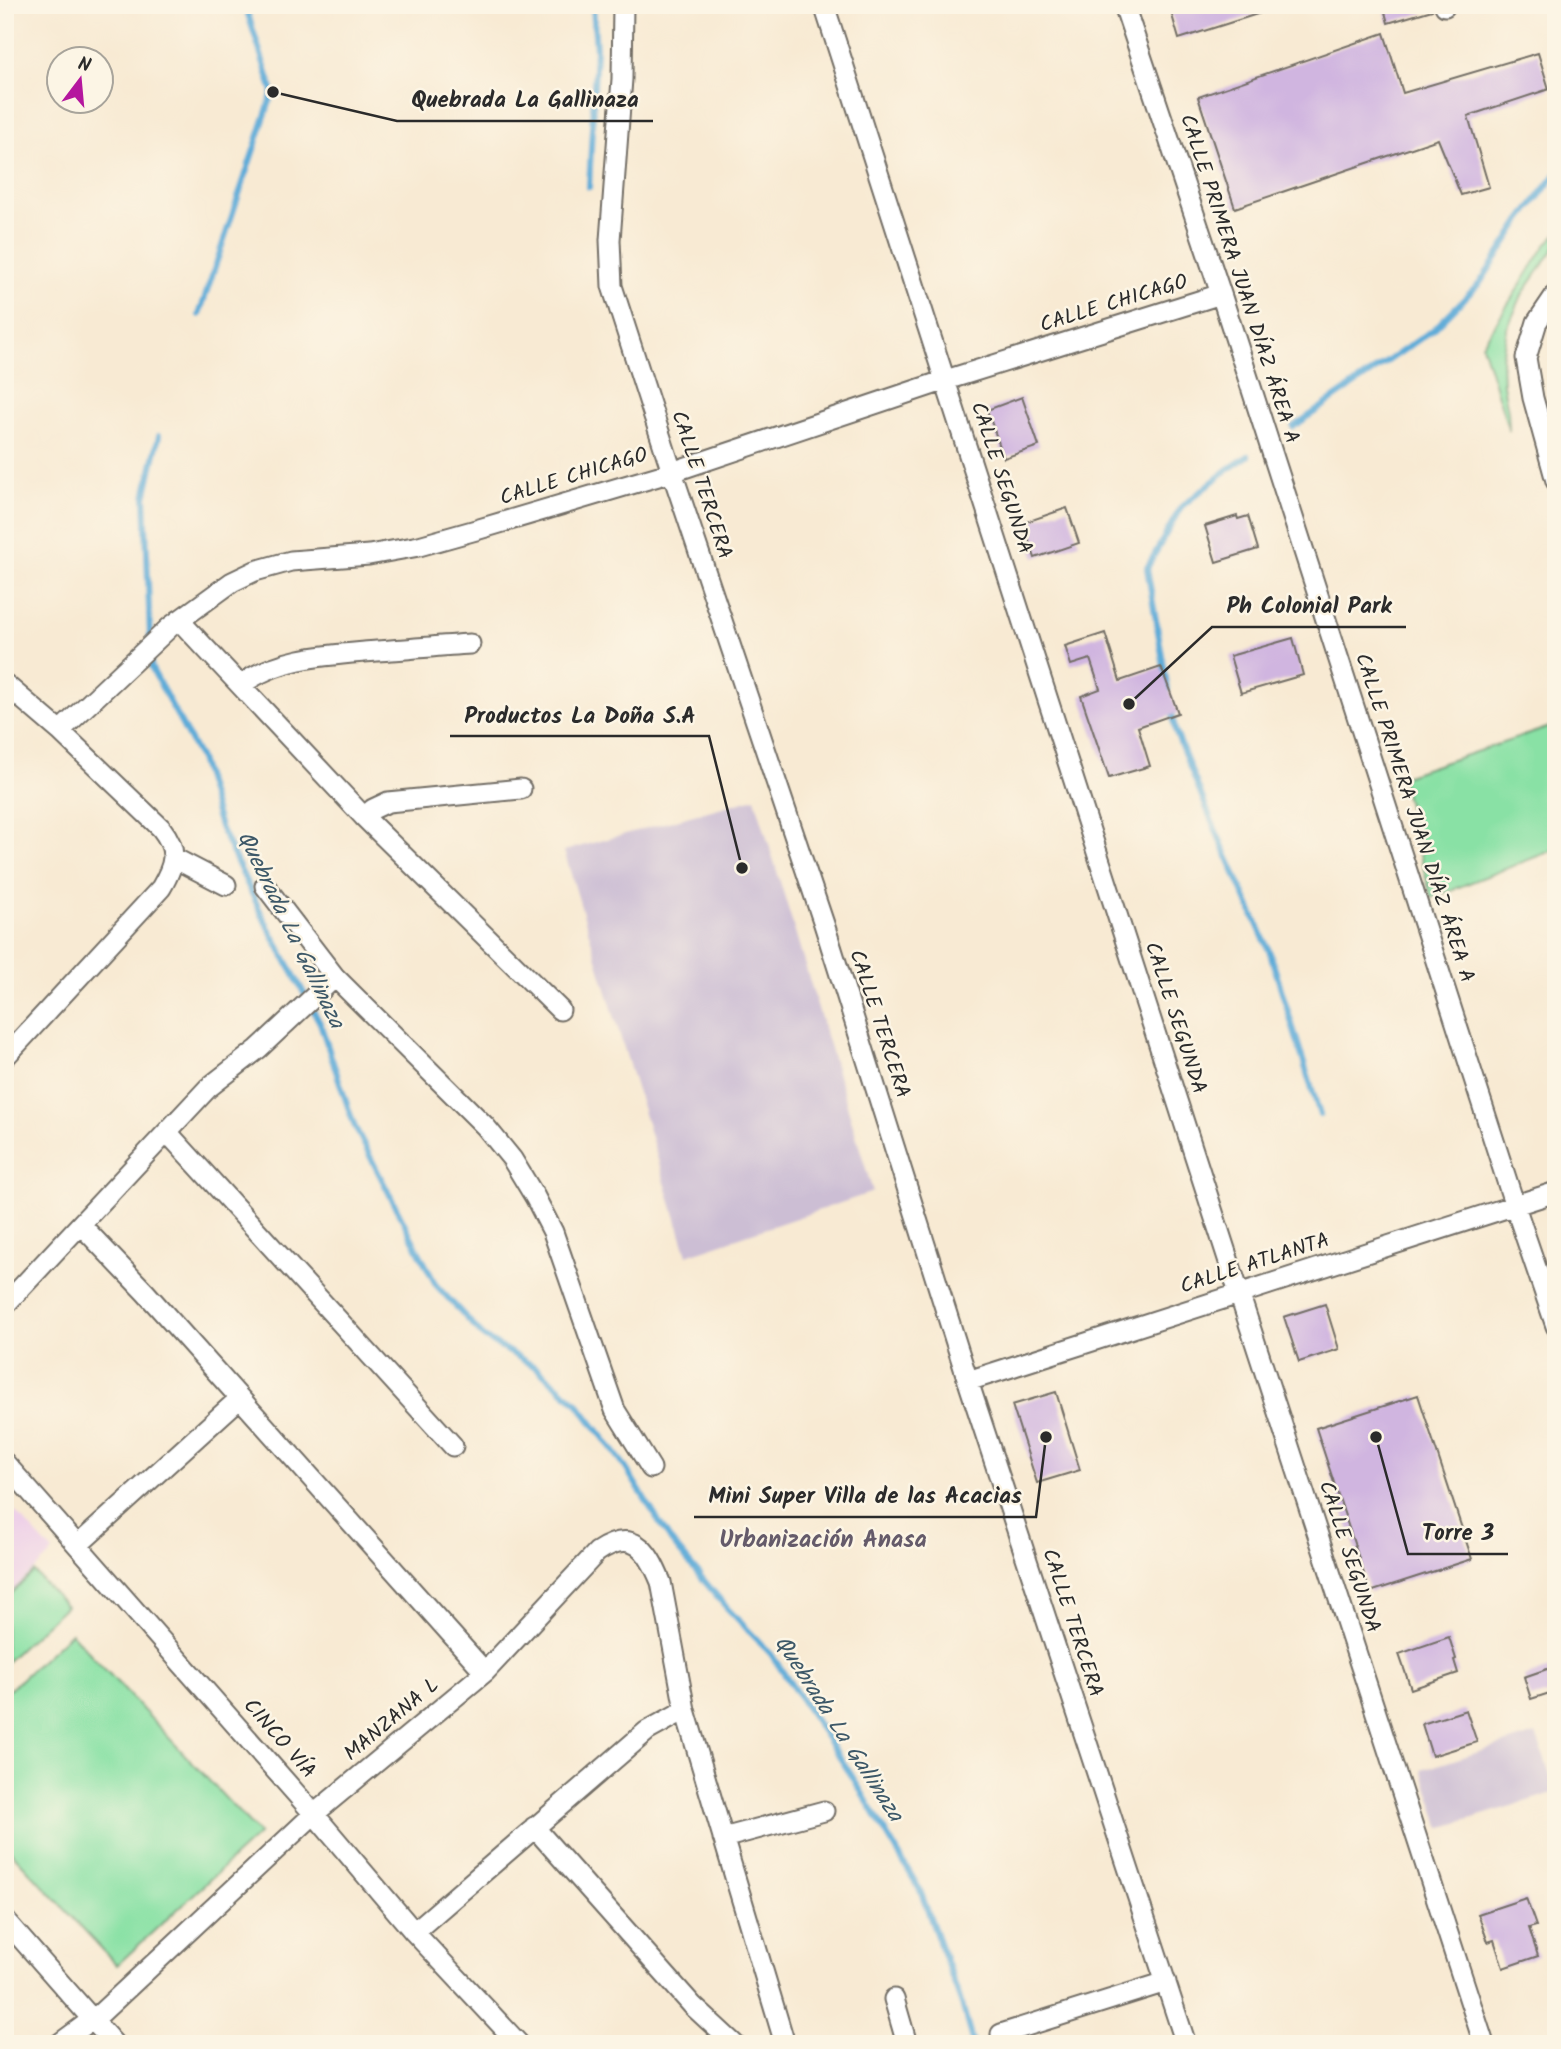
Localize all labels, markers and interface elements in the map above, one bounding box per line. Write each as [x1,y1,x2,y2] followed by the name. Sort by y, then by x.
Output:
[46,46,116,116] north arrow
[74,50,94,82] text: N
[397,77,653,121] callout: Quebrada La Gallinaza
[411,83,639,119] text: Quebrada La Gallinaza
[1170,110,1308,448] street label: CALLE PRIMERA JUAN DÍAZ ÁREA A
[1036,266,1192,342] street label: CALLE CHICAGO
[961,398,1041,558] street label: CALLE SEGUNDA
[661,406,741,564] street label: CALLE TERCERA
[496,439,652,515] street label: CALLE CHICAGO
[1212,583,1406,627] callout: Ph Colonial Park
[1226,589,1392,625] text: Ph Colonial Park
[1345,649,1483,987] street label: CALLE PRIMERA JUAN DÍAZ ÁREA A
[450,692,709,736] callout: Productos La Doña S.A
[464,699,696,735] text: Productos La Doña S.A
[226,825,355,1037] water label: Quebrada La Gallinaza
[1135,938,1215,1098] street label: CALLE SEGUNDA
[839,945,919,1103] street label: CALLE TERCERA
[1176,1224,1334,1304] street label: CALLE ATLANTA
[694,1473,1036,1517] callout: Mini Super Villa de las Acacias
[1309,1477,1389,1637] street label: CALLE SEGUNDA
[708,1479,1022,1515] text: Mini Super Villa de las Acacias
[1408,1510,1508,1554] callout: Torre 3
[1422,1516,1495,1552] text: Torre 3
[719,1521,927,1560] district label: Urbanización Anasa
[1032,1544,1112,1702] street label: CALLE TERCERA
[764,1629,913,1831] water label: Quebrada La Gallinaza
[337,1670,447,1770] street label: MANZANA L
[235,1691,323,1787] street label: CINCO VÍA

